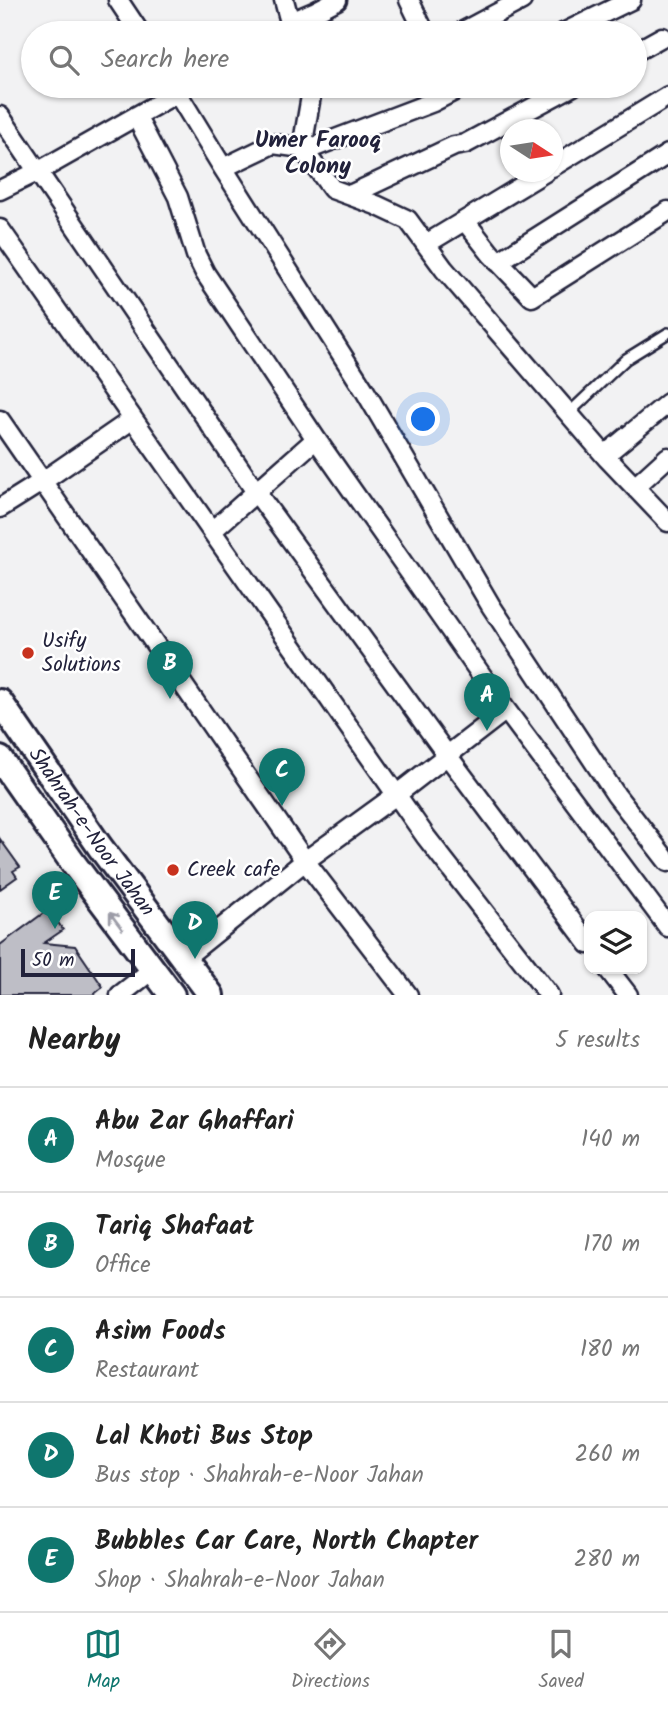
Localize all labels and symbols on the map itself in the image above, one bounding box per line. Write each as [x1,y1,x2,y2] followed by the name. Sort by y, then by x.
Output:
[500,119,563,182] north arrow
[255,123,381,185] district label: Umer Farooq Colony
[406,402,440,436] your location
[42,625,121,682] place label: Usify Solutions
[147,641,193,699] pin: B
[20,645,36,661] marker: Usify Solutions
[464,673,510,731] pin: A
[20,741,163,924] street label: Shahrah-e-Noor Jahan
[259,748,305,806] pin: C
[187,854,281,887] place label: Creek cafe
[165,862,181,878] marker: Creek cafe
[32,871,78,929] pin: E
[172,901,218,959] pin: D
[108,912,123,931] one-way arrow
[21,946,135,978] scale bar

